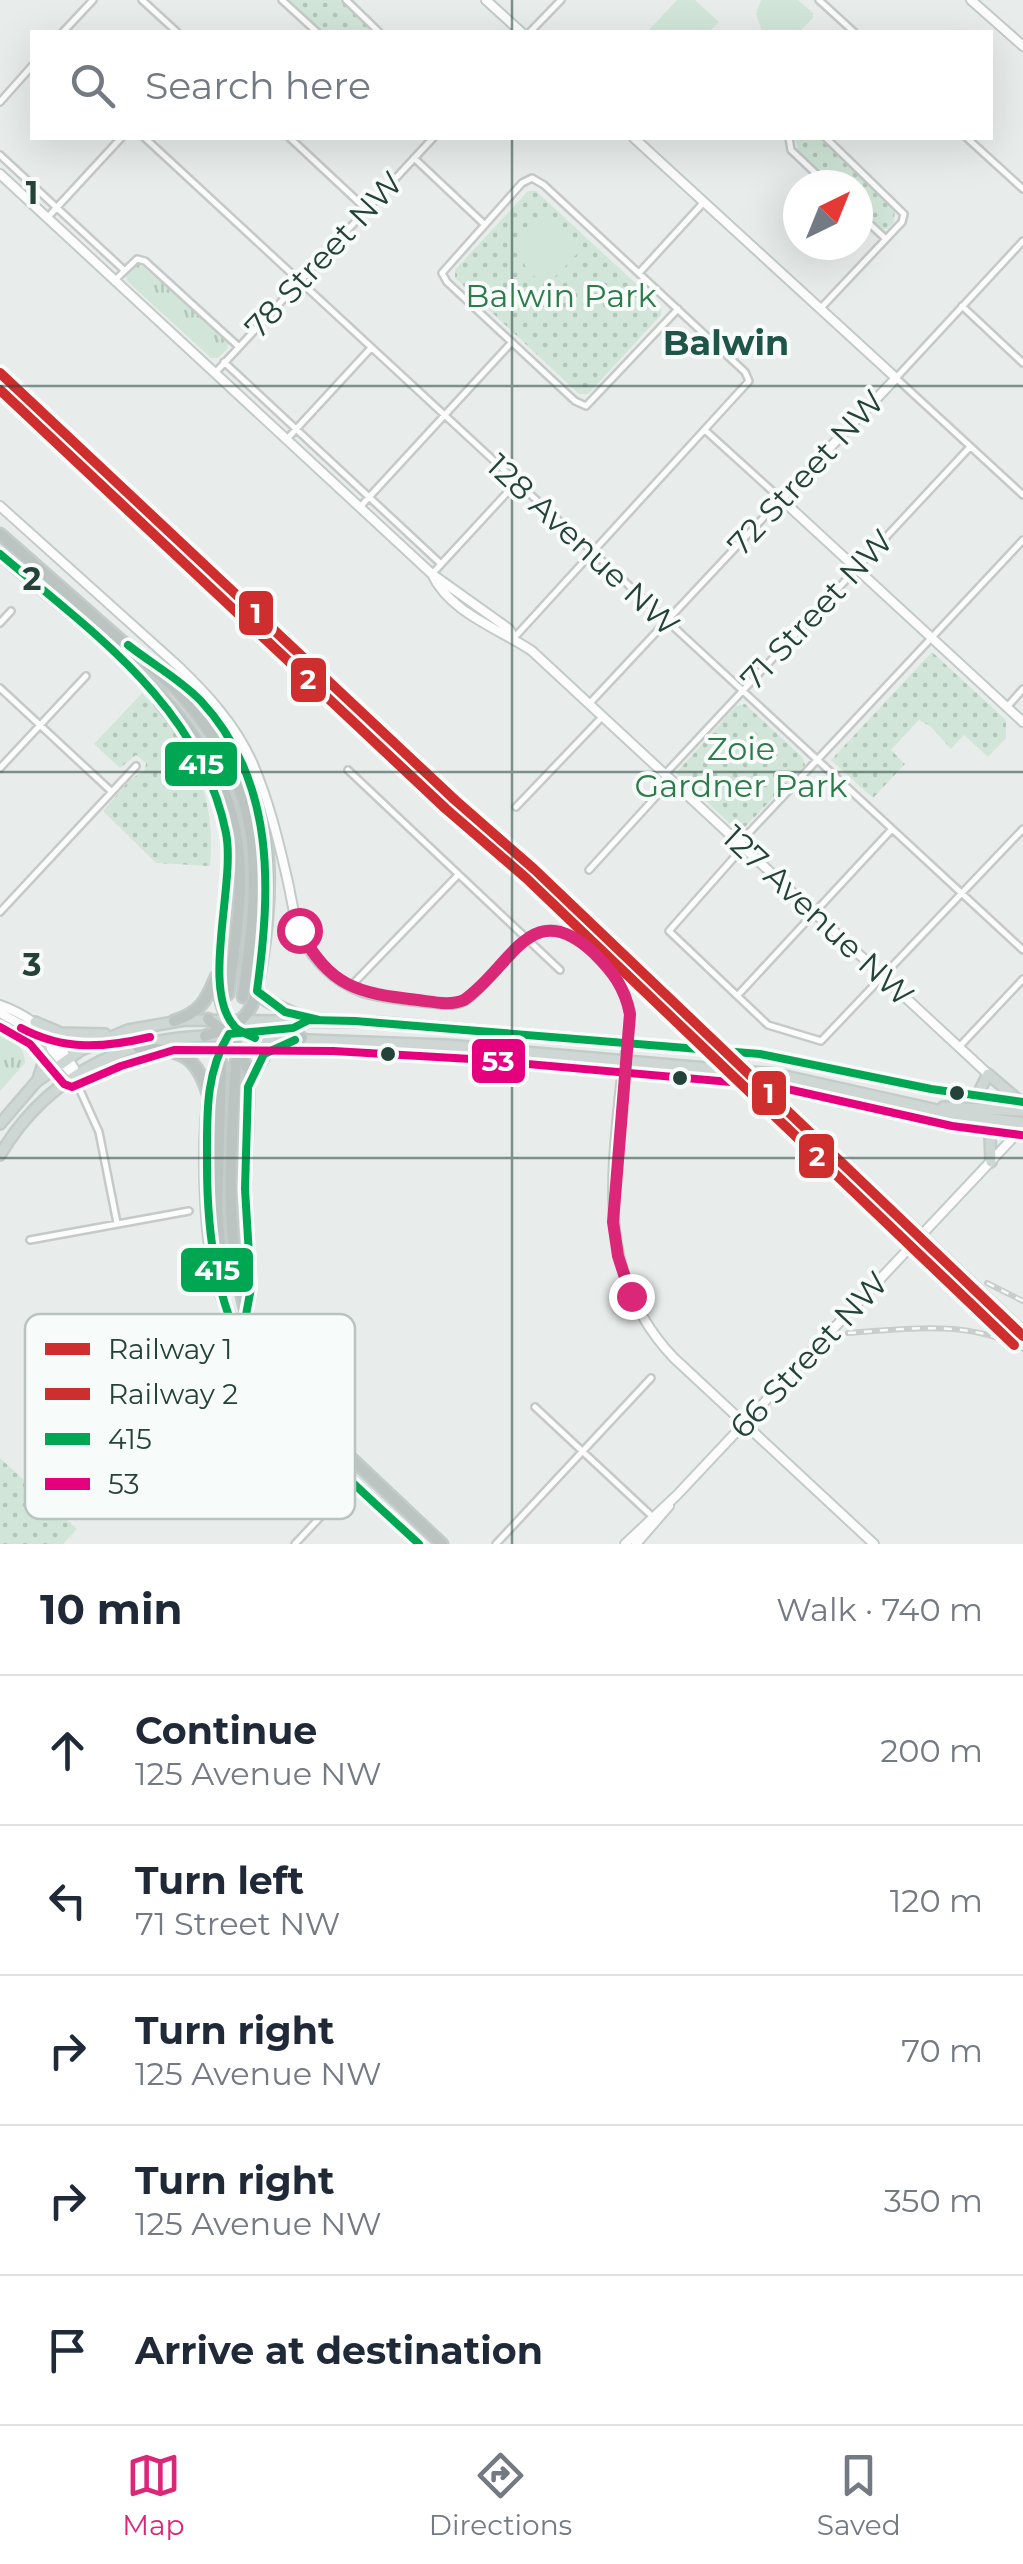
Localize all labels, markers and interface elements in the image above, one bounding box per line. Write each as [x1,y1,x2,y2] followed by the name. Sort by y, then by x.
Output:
[30,30,993,140] search box
[65,58,120,113] icon: search
[145,62,371,109] text: Search here
[237,163,411,346] street label: 78 Street NW
[783,170,873,260] north arrow
[26,173,38,212] text: 1
[465,276,657,315] park label: Balwin Park
[663,321,789,364] district label: Balwin
[719,382,892,563] street label: 72 Street NW
[479,446,688,644] street label: 128 Avenue NW
[732,521,901,698] street label: 71 Street NW
[23,559,41,598] text: 2
[237,589,275,637] line badge: 1
[251,596,261,630] text: 1
[289,656,328,704] line badge: 2
[300,662,316,696] text: 2
[634,729,848,805] park label: Zoie Gardner Park
[163,740,239,788] line badge: 415
[178,747,224,781] text: 415
[715,817,922,1014] street label: 127 Avenue NW
[277,908,323,954] route start
[22,945,41,984] text: 3
[470,1037,527,1085] line badge: 53
[378,1044,398,1064] unlabelled marker
[481,1044,515,1078] text: 53
[670,1068,690,1088] unlabelled marker
[750,1069,788,1117] line badge: 1
[764,1076,774,1110] text: 1
[947,1083,967,1103] unlabelled marker
[797,1132,836,1180] line badge: 2
[809,1139,825,1173] text: 2
[179,1246,255,1294] line badge: 415
[194,1253,240,1287] text: 415
[722,1263,896,1446] street label: 66 Street NW
[609,1274,655,1320] route end
[25,1314,355,1519] legend
[108,1332,232,1366] text: Railway 1
[108,1377,238,1411] text: Railway 2
[108,1422,152,1456] text: 415
[108,1467,140,1501] text: 53
[40,1583,183,1635] text: 10 min
[776,1590,983,1629] text: Walk · 740 m
[135,1707,317,1754] text: Continue
[40,1723,95,1778] icon: ahead
[880,1731,983,1770] text: 200 m
[135,1754,381,1793] text: 125 Avenue NW
[135,1857,304,1904] text: Turn left
[40,1873,95,1928] icon: left
[890,1881,983,1920] text: 120 m
[135,1904,340,1943] text: 71 Street NW
[135,2007,334,2054] text: Turn right
[40,2023,95,2078] icon: right
[901,2031,983,2070] text: 70 m
[135,2054,381,2093] text: 125 Avenue NW
[135,2157,334,2204] text: Turn right
[40,2173,95,2228] icon: right
[884,2181,983,2220] text: 350 m
[135,2204,381,2243] text: 125 Avenue NW
[40,2323,95,2378] icon: arrive
[135,2327,543,2374] text: Arrive at destination
[122,2448,184,2542] tab: Map
[429,2448,572,2542] tab: Directions
[817,2448,901,2542] tab: Saved

